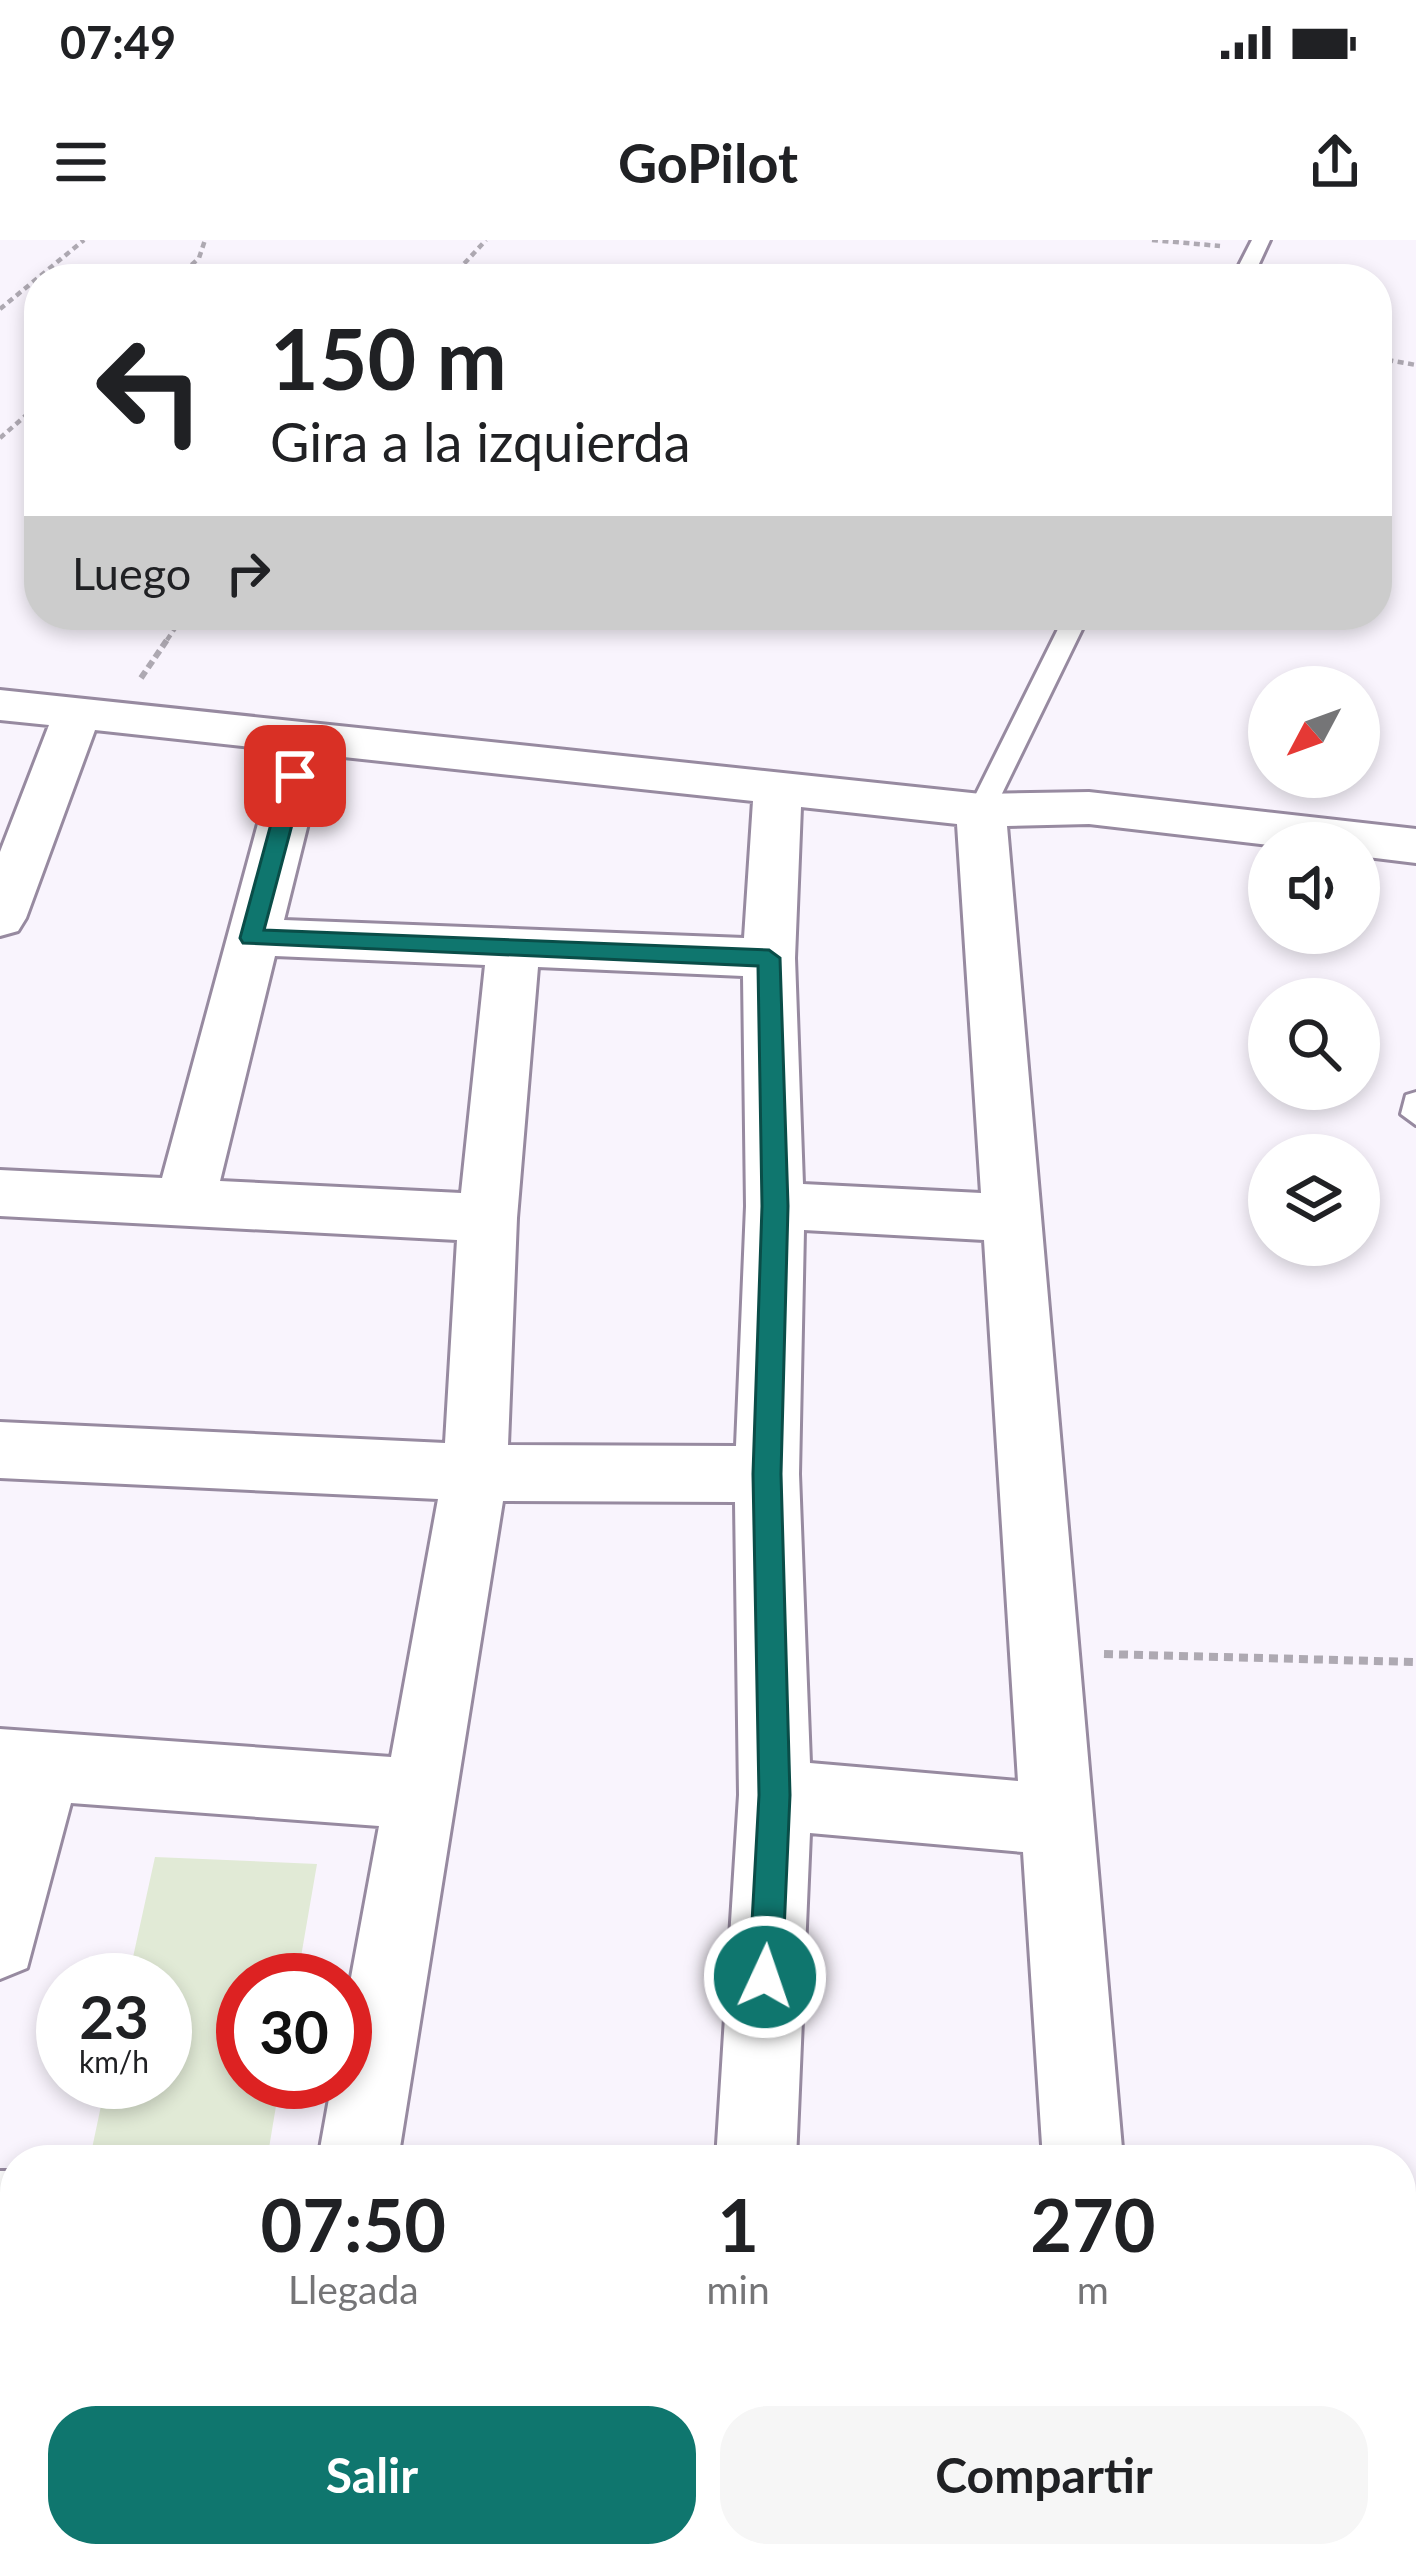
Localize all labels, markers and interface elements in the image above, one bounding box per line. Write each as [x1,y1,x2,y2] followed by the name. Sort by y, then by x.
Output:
[60,15,176,69] text: 07:49
[48,129,114,195] icon: menu
[1302,129,1368,195] icon: share
[618,130,798,195] text: GoPilot
[270,307,507,408] text: 150 m
[72,312,228,468] icon: left
[270,409,691,474] text: Gira a la izquierda
[215,540,281,606] icon: right
[72,546,191,600] text: Luego
[1248,666,1380,798] north arrow
[1248,666,1380,1266] map controls
[244,725,346,827] pin
[262,743,328,809] icon: arrive
[1248,822,1380,954] button: sound
[1248,978,1380,1110] button: search
[1248,1134,1380,1266] button: layers
[702,1914,828,2040] position arrow
[216,1953,372,2109] speed limit sign: 30
[79,1980,149,2052] text: 23
[79,2043,149,2079] text: km/h
[260,2181,446,2267] text: 07:50
[717,2181,759,2267] text: 1
[1030,2181,1155,2267] text: 270
[288,2266,419,2312] text: Llegada
[707,2266,770,2312] text: min
[1077,2266,1109,2312] text: m
[48,2406,696,2544] button: Salir
[720,2406,1368,2544] button: Compartir

